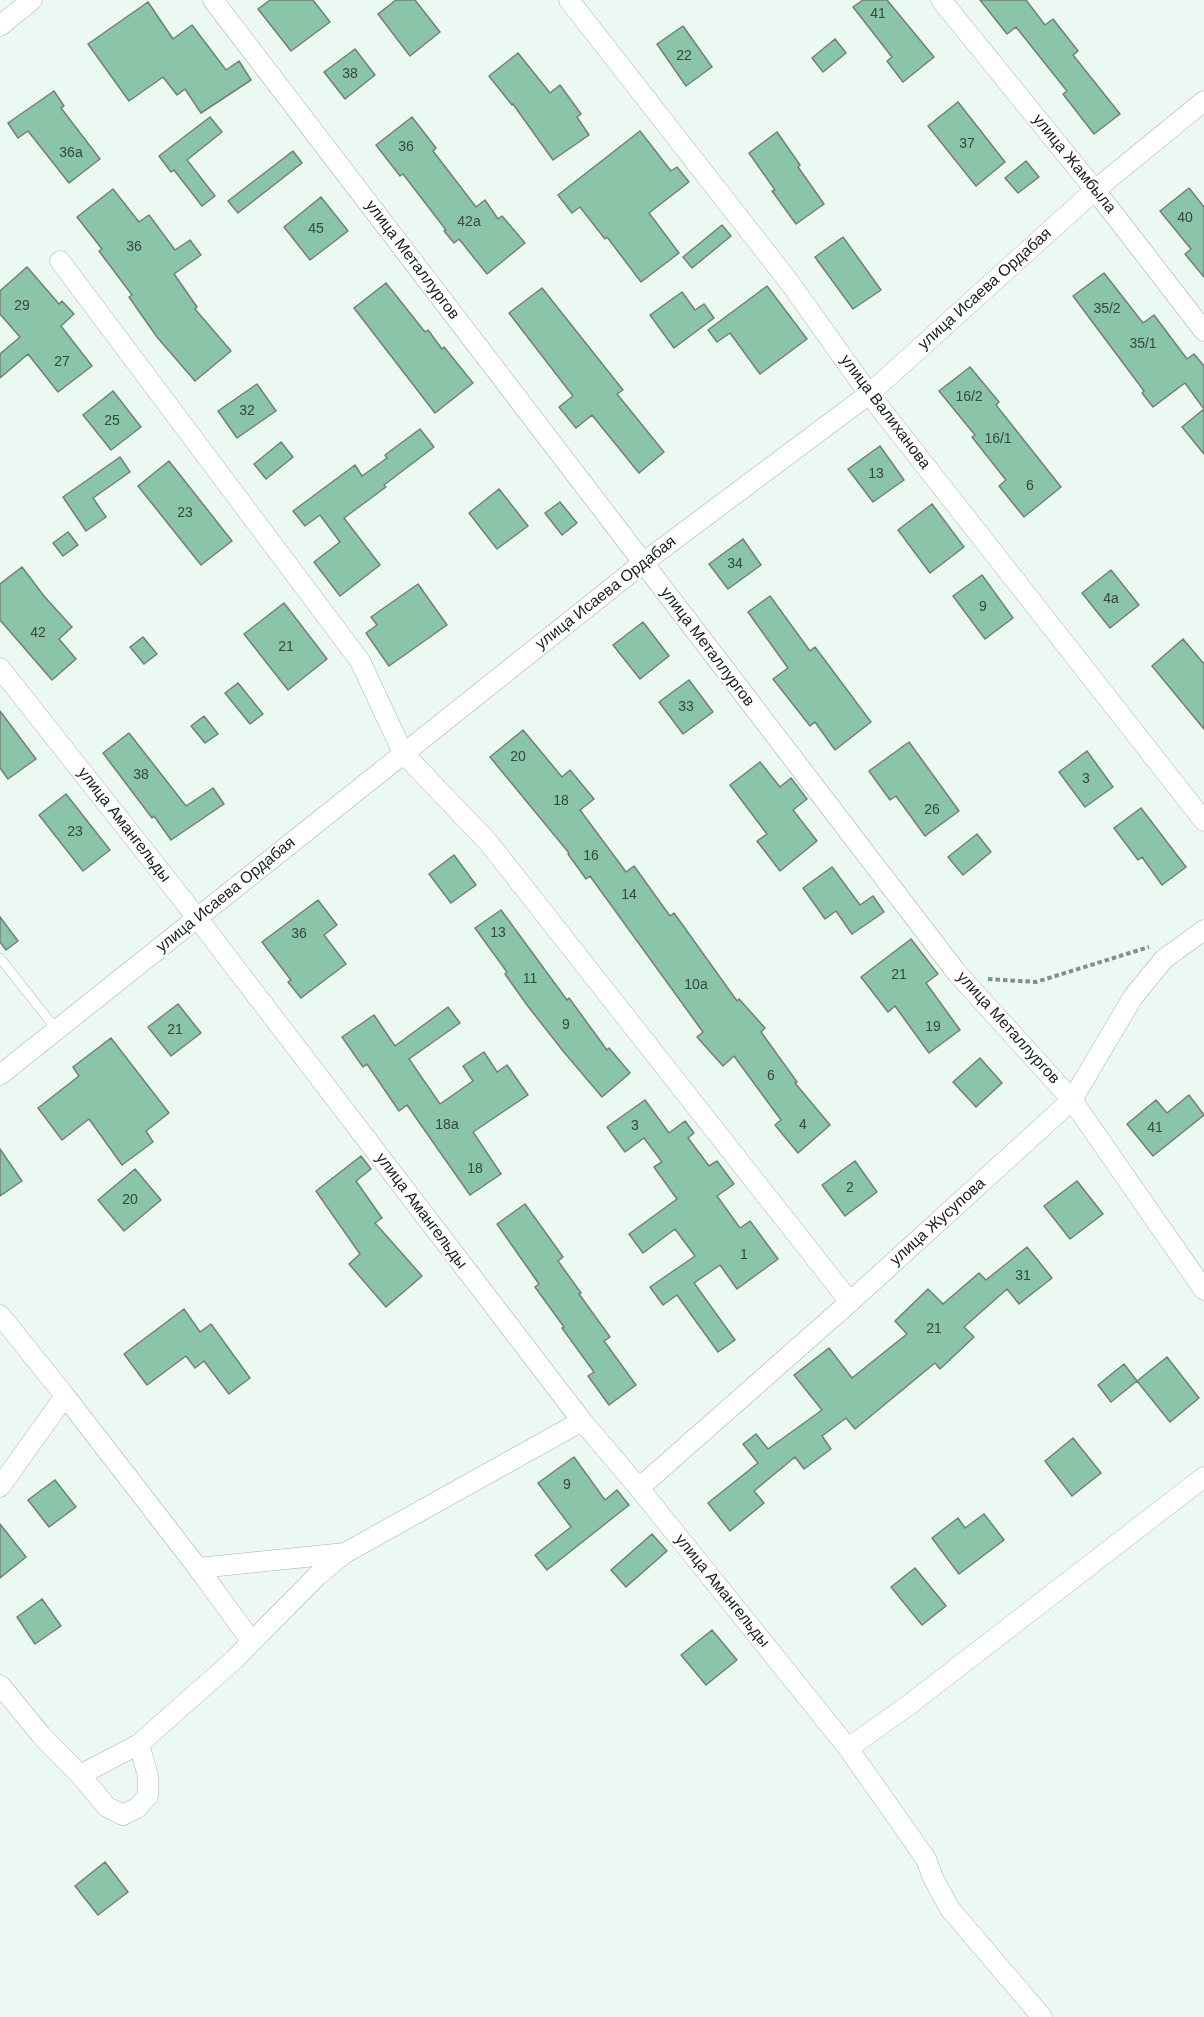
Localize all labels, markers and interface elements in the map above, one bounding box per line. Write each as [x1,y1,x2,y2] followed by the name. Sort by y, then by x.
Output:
[870,6,886,22] house number: 41
[676,48,692,64] house number: 22
[342,66,358,82] house number: 38
[1028,111,1120,217] street label: улица Жамбыла
[959,136,975,152] house number: 37
[398,139,414,155] house number: 36
[59,145,83,161] house number: 36а
[361,196,463,324] street label: улица Металлургов
[1177,210,1193,226] house number: 40
[457,214,481,230] house number: 42а
[308,221,324,237] house number: 45
[914,224,1056,354] street label: улица Исаева Ордабая
[126,239,142,255] house number: 36
[14,298,30,314] house number: 29
[1093,301,1121,317] house number: 35/2
[1129,336,1157,352] house number: 35/1
[836,351,934,473] street label: улица Валиханова
[54,354,70,370] house number: 27
[955,389,983,405] house number: 16/2
[239,403,255,419] house number: 32
[104,413,120,429] house number: 25
[984,431,1012,447] house number: 16/1
[868,466,884,482] house number: 13
[1026,478,1034,494] house number: 6
[177,505,193,521] house number: 23
[532,532,680,654] street label: улица Исаева Ордабая
[727,556,743,572] house number: 34
[656,583,758,711] street label: улица Металлургов
[1103,591,1119,607] house number: 4а
[979,599,987,615] house number: 9
[30,625,46,641] house number: 42
[278,639,294,655] house number: 21
[678,699,694,715] house number: 33
[510,749,526,765] house number: 20
[73,764,175,886] street label: улица Амангельды
[133,767,149,783] house number: 38
[1082,771,1090,787] house number: 3
[553,793,569,809] house number: 18
[924,802,940,818] house number: 26
[67,824,83,840] house number: 23
[153,833,299,957] street label: улица Исаева Ордабая
[583,848,599,864] house number: 16
[621,887,637,903] house number: 14
[490,925,506,941] house number: 13
[291,926,307,942] house number: 36
[891,967,907,983] house number: 21
[952,968,1064,1088] street label: улица Металлургов
[523,971,537,987] house number: 11
[684,977,708,993] house number: 10а
[562,1017,570,1033] house number: 9
[925,1019,941,1035] house number: 19
[167,1022,183,1038] house number: 21
[767,1068,775,1084] house number: 6
[435,1117,459,1133] house number: 18а
[799,1117,807,1133] house number: 4
[631,1118,639,1134] house number: 3
[1147,1120,1163,1136] house number: 41
[371,1149,471,1273] street label: улица Амангельды
[467,1161,483,1177] house number: 18
[886,1174,990,1270] street label: улица Жусупова
[846,1180,854,1196] house number: 2
[122,1192,138,1208] house number: 20
[740,1247,748,1263] house number: 1
[1015,1268,1031,1284] house number: 31
[926,1321,942,1337] house number: 21
[563,1477,571,1493] house number: 9
[670,1530,774,1652] street label: улица Амангельды

